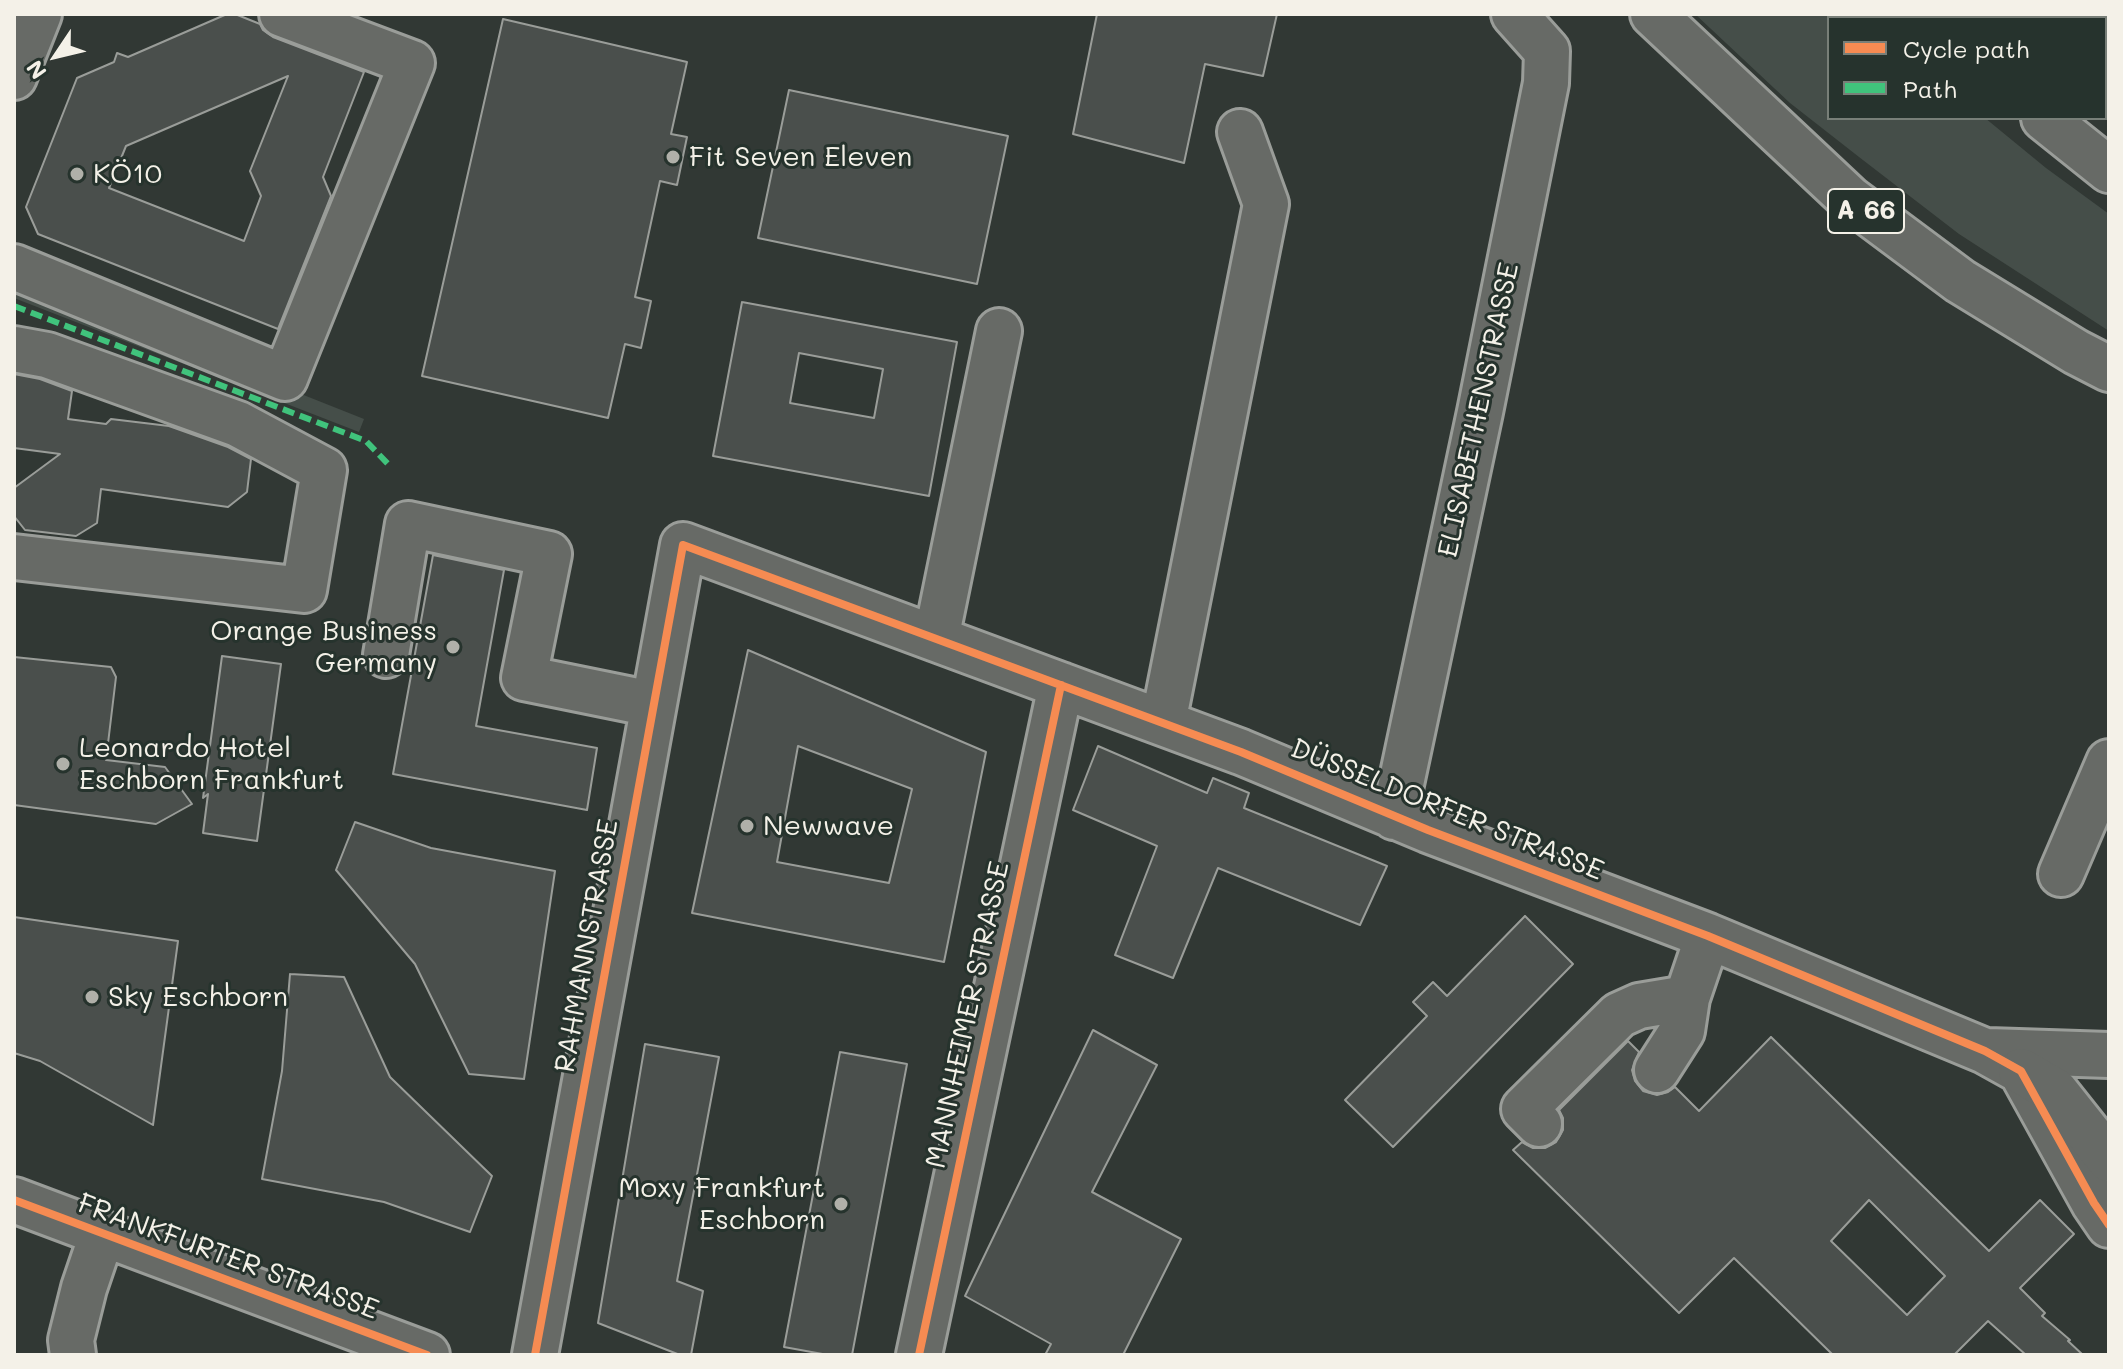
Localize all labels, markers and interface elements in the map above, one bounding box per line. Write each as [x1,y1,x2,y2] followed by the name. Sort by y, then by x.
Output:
[16,16,96,96] north arrow
[1827,16,2107,120] legend
[1903,33,2029,64] text: Cycle path
[19,55,53,85] text: N
[1903,73,1957,104] text: Path
[689,140,912,174] place label: Fit Seven Eleven
[664,148,682,166] marker: Fit Seven Eleven
[93,157,162,191] place label: KÖ10
[68,165,86,183] marker: KÖ10
[1828,189,1904,233] road number: A 66
[1431,260,1527,560] street label: ELISABETHENSTRASSE
[210,614,437,680] place label: Orange Business Germany
[444,638,462,656] marker: Orange Business Germany
[79,731,344,797] place label: Leonardo Hotel Eschborn Frankfurt
[1286,732,1608,888] street label: DÜSSELDORFER STRASSE
[54,755,72,773] marker: Leonardo Hotel Eschborn Frankfurt
[763,809,894,843] place label: Newwave
[548,817,626,1075] street label: RAHMANNSTRASSE
[738,817,756,835] marker: Newwave
[919,859,1017,1171] street label: MANNHEIMER STRASSE
[108,980,288,1014] place label: Sky Eschborn
[83,988,101,1006] marker: Sky Eschborn
[618,1171,825,1237] place label: Moxy Frankfurt Eschborn
[73,1187,383,1327] street label: FRANKFURTER STRASSE
[832,1195,850,1213] marker: Moxy Frankfurt Eschborn

